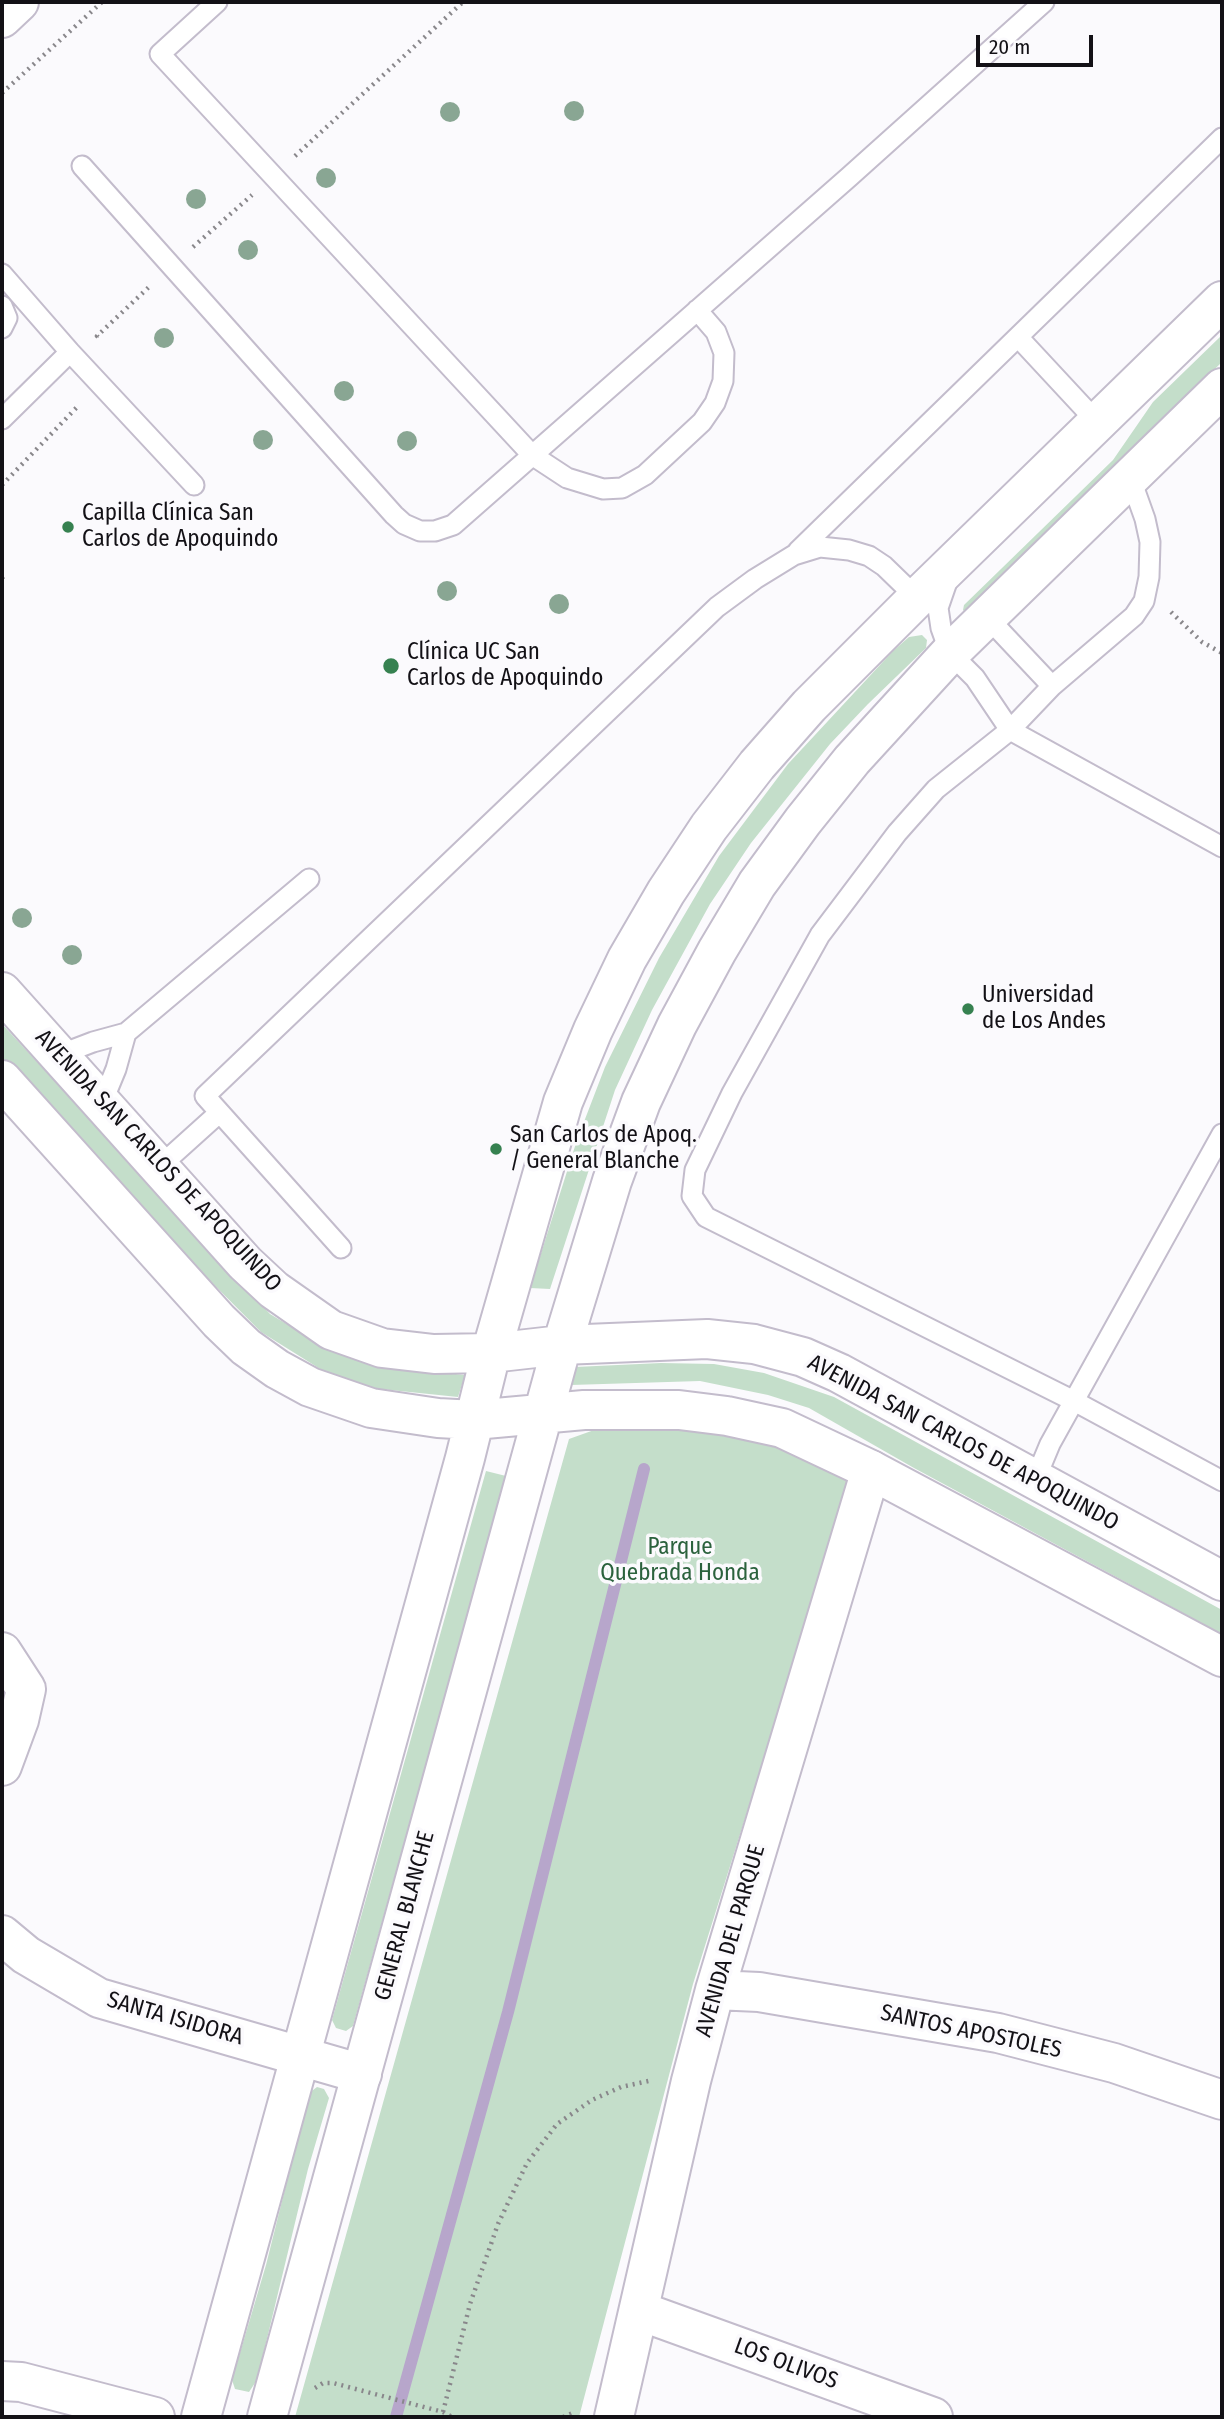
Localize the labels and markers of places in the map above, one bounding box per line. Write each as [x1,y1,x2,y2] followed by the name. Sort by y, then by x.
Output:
[82,500,278,554] place label: Capilla Clínica San Carlos de Apoquindo
[60,519,76,535] marker: Capilla Clínica San Carlos de Apoquindo
[407,639,603,693] place label: Clínica UC San Carlos de Apoquindo
[381,656,401,676] marker: Clínica UC San Carlos de Apoquindo
[982,982,1106,1036] place label: Universidad de Los Andes
[960,1001,976,1017] marker: Universidad de Los Andes
[510,1122,697,1176] place label: San Carlos de Apoq. / General Blanche
[488,1141,504,1157] marker: San Carlos de Apoq. / General Blanche

